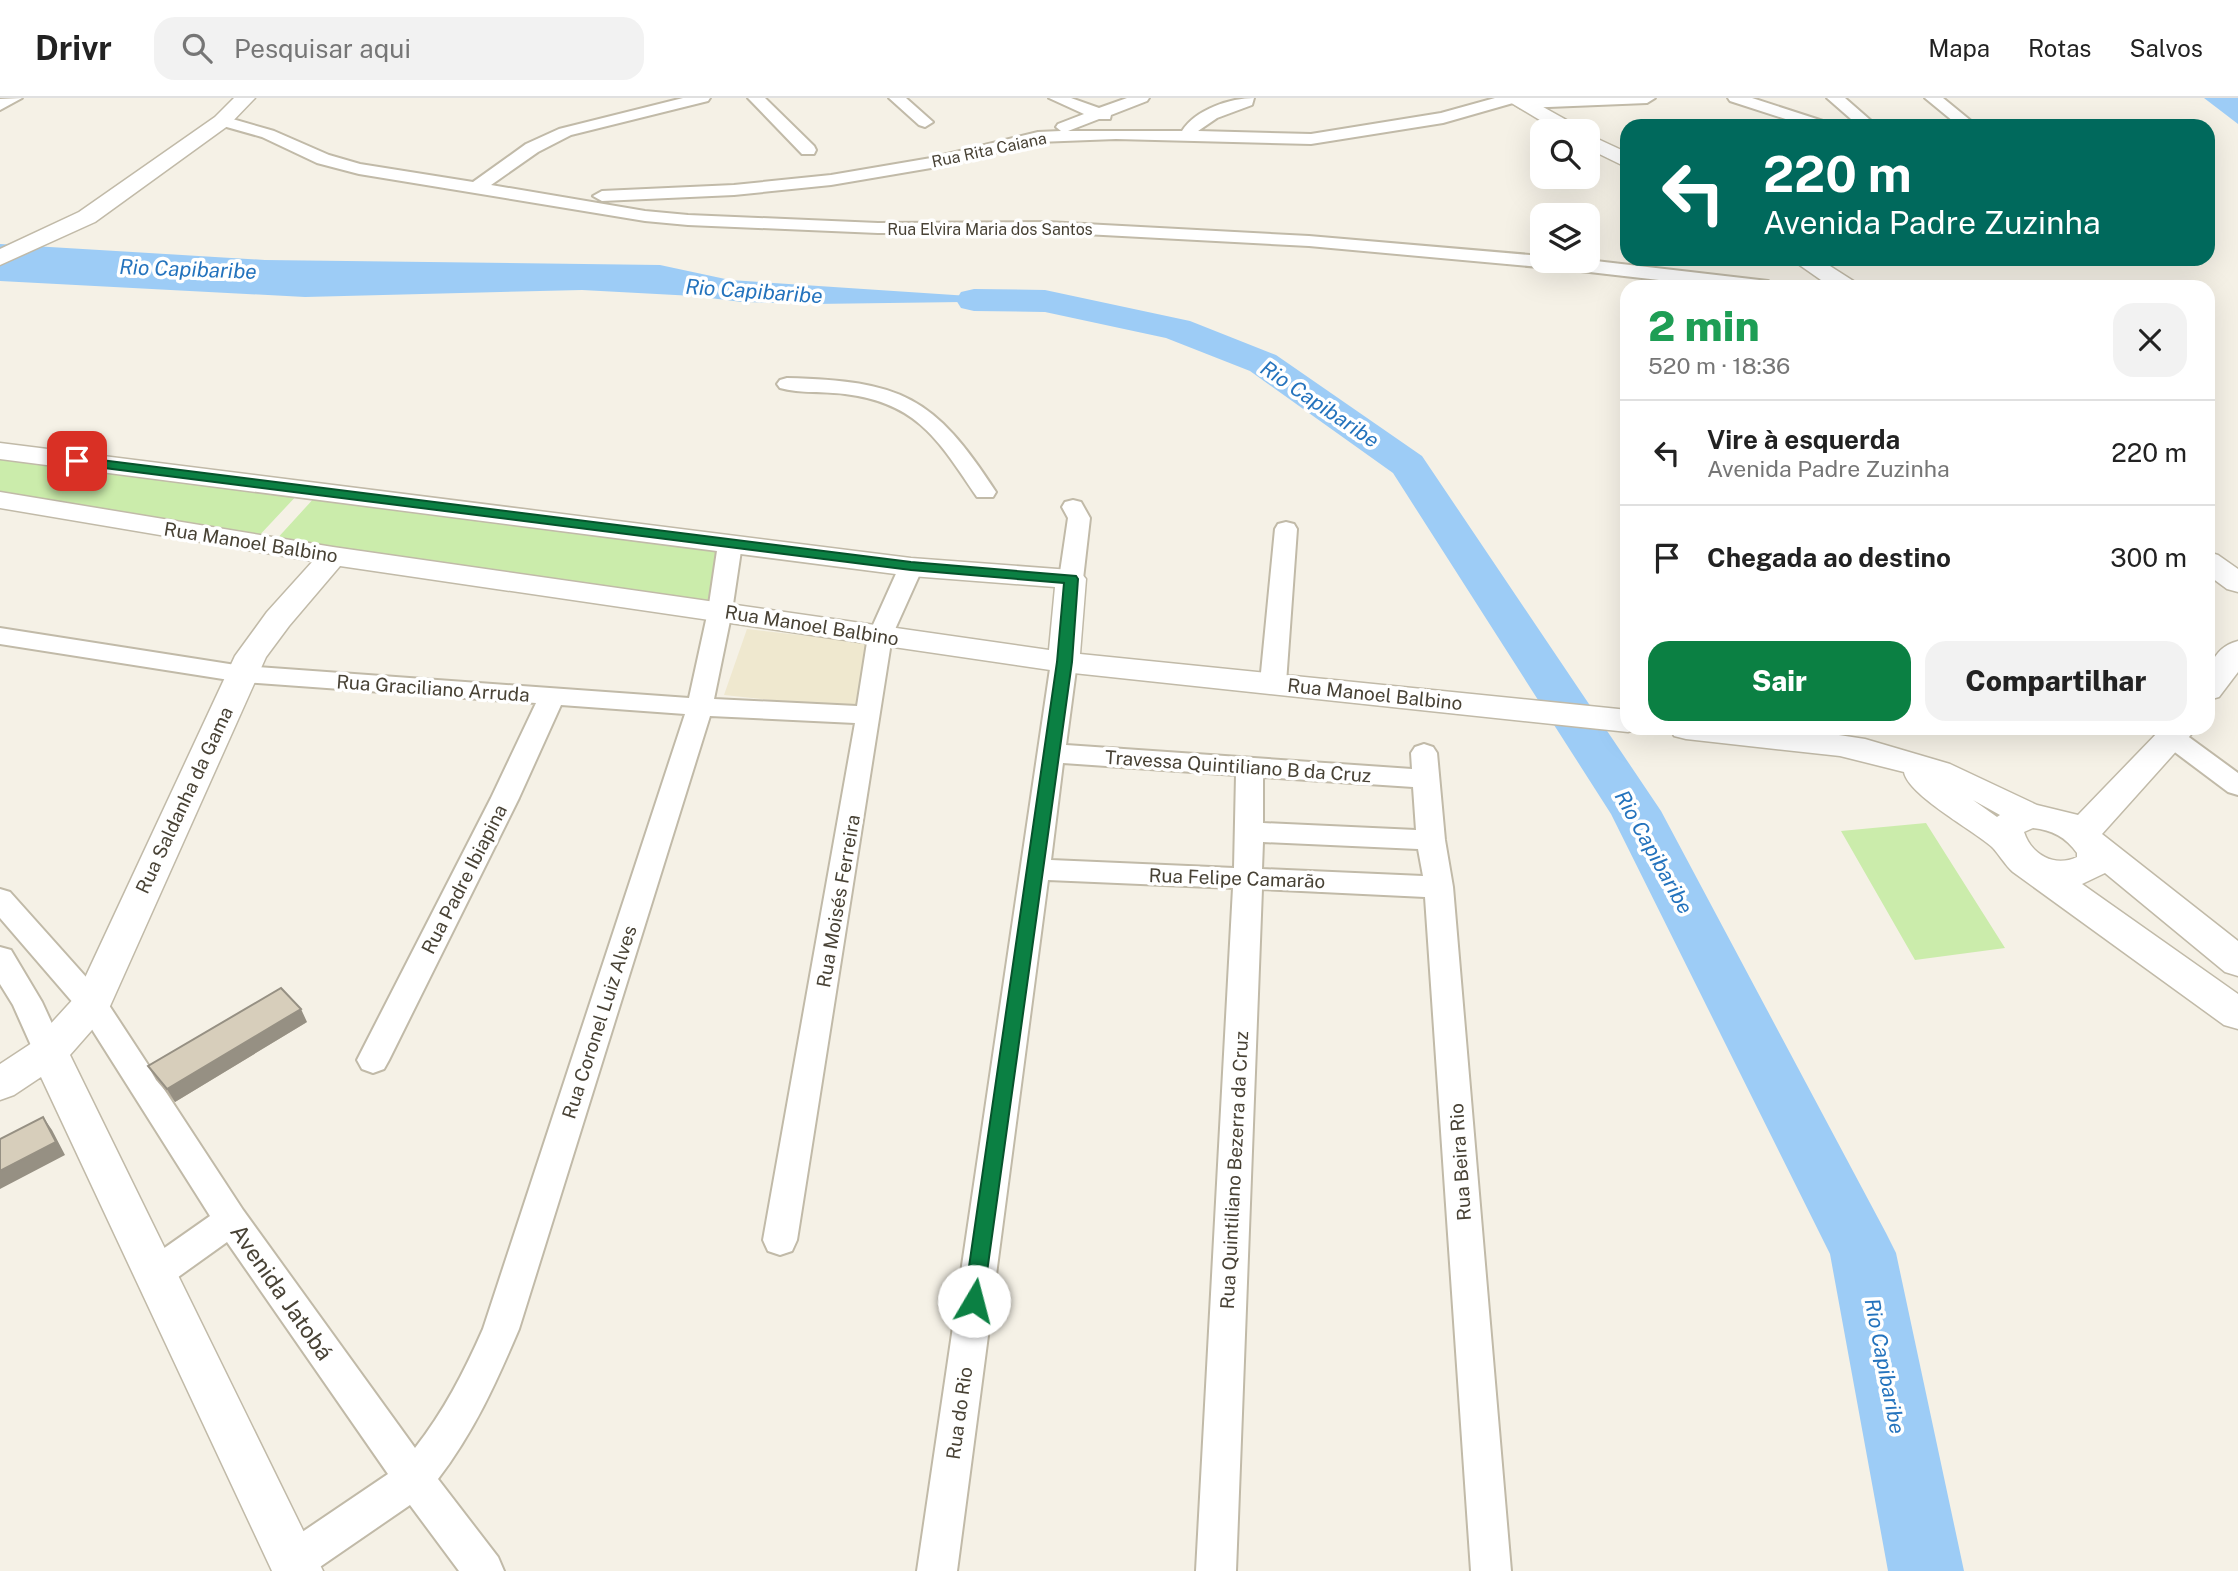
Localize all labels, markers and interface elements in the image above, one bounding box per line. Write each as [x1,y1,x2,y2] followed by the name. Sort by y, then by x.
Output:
[154,17,644,80] search box
[35,29,112,67] text: Drivr
[178,29,216,67] icon: search
[234,33,411,64] text: Pesquisar aqui
[1928,34,1990,62] text: Mapa
[2028,34,2091,62] text: Rotas
[2129,34,2203,62] text: Salvos
[1530,119,1600,273] map controls
[1530,119,1600,189] button: search
[930,129,1048,171] street label: Rua Rita Caiana
[1763,145,1912,203] text: 220 m
[1648,147,1739,238] icon: left
[1530,203,1600,273] button: layers
[1763,204,2101,241] text: Avenida Padre Zuzinha
[887,220,1093,239] street label: Rua Elvira Maria dos Santos
[119,254,257,284] water label: Rio Capibaribe
[685,274,823,308] water label: Rio Capibaribe
[1648,301,1760,350] text: 2 min
[2113,303,2187,377] button: close
[1648,352,1790,379] text: 520 m · 18:36
[1256,355,1384,453] water label: Rio Capibaribe
[1707,424,1900,455] text: Vire à esquerda
[47,431,107,491] pin
[1648,434,1686,472] icon: left
[2111,437,2187,468] text: 220 m
[58,442,96,480] icon: arrive
[1707,455,1950,482] text: Avenida Padre Zuzinha
[162,517,340,567] street label: Rua Manoel Balbino
[1648,539,1686,577] icon: arrive
[1707,542,1951,573] text: Chegada ao destino
[2110,542,2187,573] text: 300 m
[723,600,901,650] street label: Rua Manoel Balbino
[1648,641,1911,721] button: Sair
[1925,641,2187,721] button: Compartilhar
[336,670,530,706] street label: Rua Graciliano Arruda
[1286,674,1464,714] street label: Rua Manoel Balbino
[131,703,237,897] street label: Rua Saldanha da Gama
[1104,746,1372,786] street label: Travessa Quintiliano B da Cruz
[1610,786,1698,918] water label: Rio Capibaribe
[417,801,511,957] street label: Rua Padre Ibiapina
[812,813,864,989] street label: Rua Moisés Ferreira
[1148,864,1326,892] street label: Rua Felipe Camarão
[557,923,641,1121] street label: Rua Coronel Luiz Alves
[1216,1030,1252,1310] street label: Rua Quintiliano Bezerra da Cruz
[1445,1103,1475,1221] street label: Rua Beira Rio
[225,1219,339,1365] street label: Avenida Jatobá
[937,1264,1011,1338] position arrow
[1860,1296,1910,1436] water label: Rio Capibaribe
[942,1365,976,1461] street label: Rua do Rio

